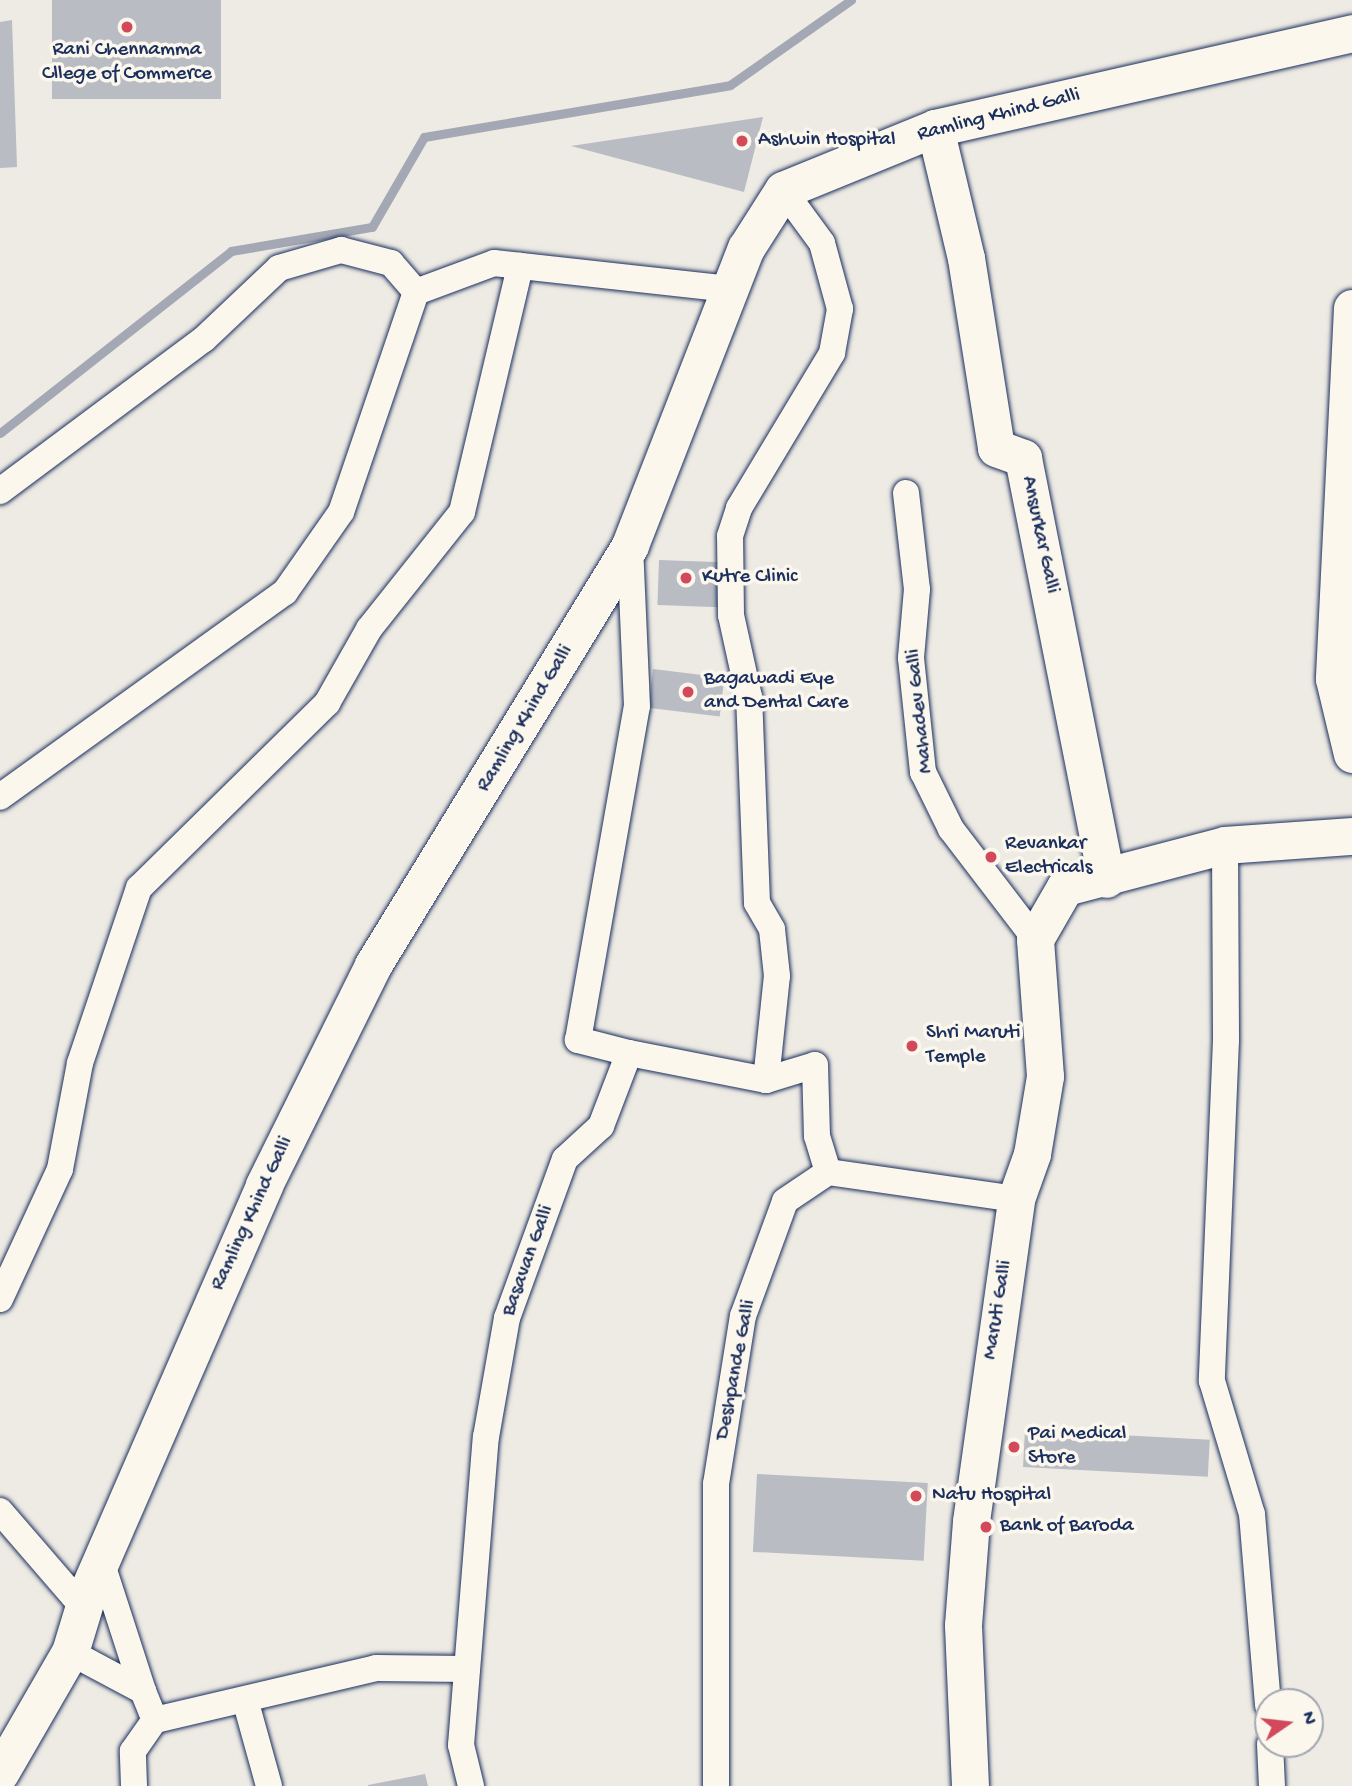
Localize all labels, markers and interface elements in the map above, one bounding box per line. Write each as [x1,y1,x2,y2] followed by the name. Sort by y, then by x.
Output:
[119,19,135,35] marker: Rani Chennamma Cllege of Commerce
[42,38,212,88] place label: Rani Chennamma Cllege of Commerce
[915,84,1083,148] street label: Ramling Khind Galli
[758,128,896,154] place label: Ashwin Hospital
[732,131,752,151] marker: Ashwin Hospital
[1014,474,1064,596] street label: Ansurkar Galli
[702,565,797,591] place label: Kutre Clinic
[676,568,696,588] marker: Kutre Clinic
[472,641,580,797] street label: Ramling Khind Galli
[902,647,940,775] street label: Mahadev Galli
[704,667,849,717] place label: Bagawadi Eye and Dental Care
[678,682,698,702] marker: Bagawadi Eye and Dental Care
[1005,832,1092,882] place label: Revankar Electricals
[983,849,999,865] marker: Revankar Electricals
[926,1021,1021,1071] place label: Shri Maruti Temple
[904,1038,920,1054] marker: Shri Maruti Temple
[206,1133,300,1295] street label: Ramling Khind Galli
[497,1202,561,1320] street label: Basavan Galli
[979,1258,1019,1362] street label: Maruti Galli
[711,1298,763,1442] street label: Deshpande Galli
[1028,1422,1126,1472] place label: Pai Medical Store
[1006,1439,1022,1455] marker: Pai Medical Store
[932,1483,1051,1509] place label: Natu Hospital
[906,1486,926,1506] marker: Natu Hospital
[1000,1514,1134,1540] place label: Bank of Baroda
[978,1519,994,1535] marker: Bank of Baroda
[1254,1688,1324,1758] north arrow
[1295,1709,1321,1727] text: N

